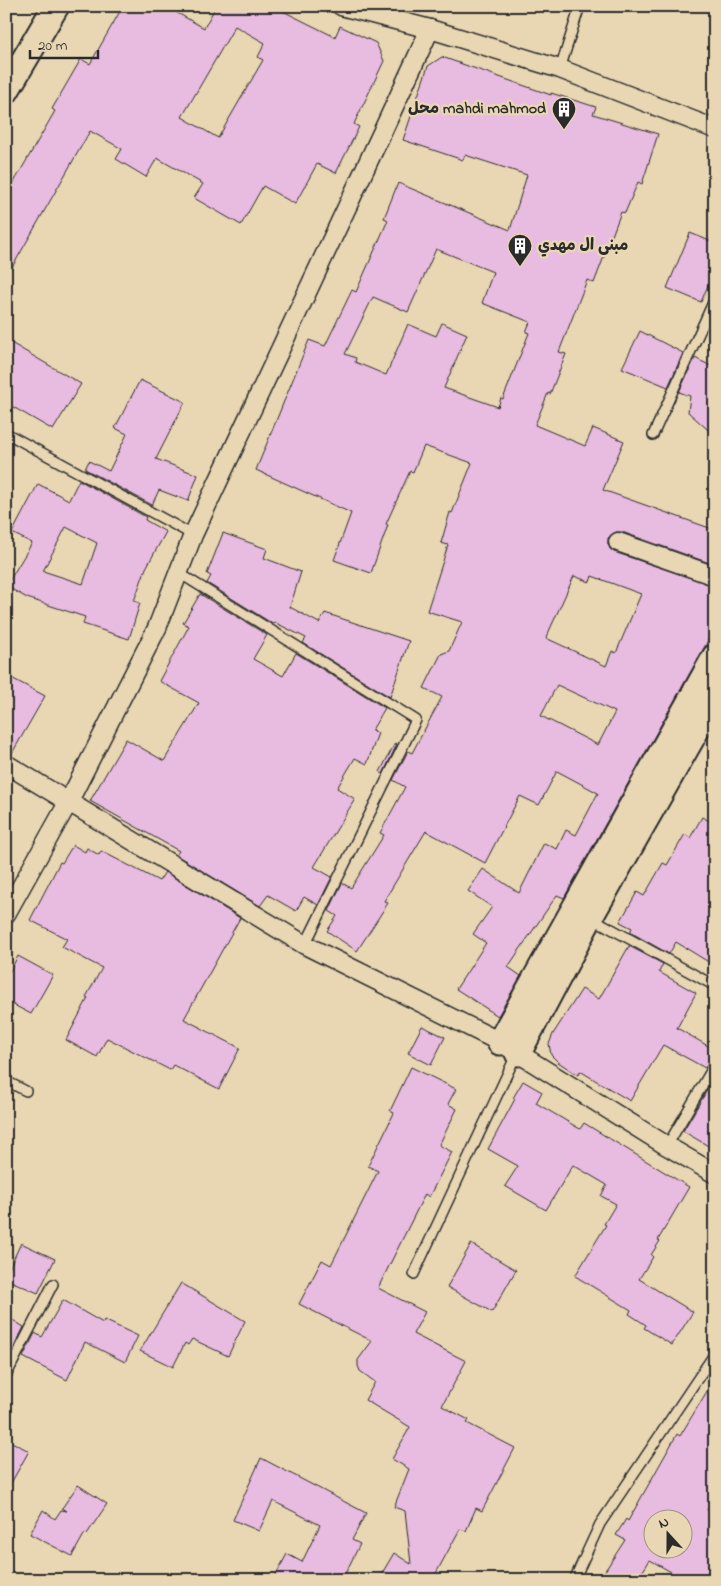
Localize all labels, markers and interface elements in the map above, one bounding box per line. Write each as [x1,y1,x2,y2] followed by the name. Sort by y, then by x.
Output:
[30,28,98,60] scale bar
[38,35,68,57] text: 20 m
[551,96,577,130] building icon: محل mahdi mahmod
[408,97,546,121] place label: محل mahdi mahmod
[507,233,533,267] building icon: مبنى ال مهدي
[538,234,628,258] place label: مبنى ال مهدي
[644,1508,694,1558] north arrow
[656,1512,672,1535] text: N

